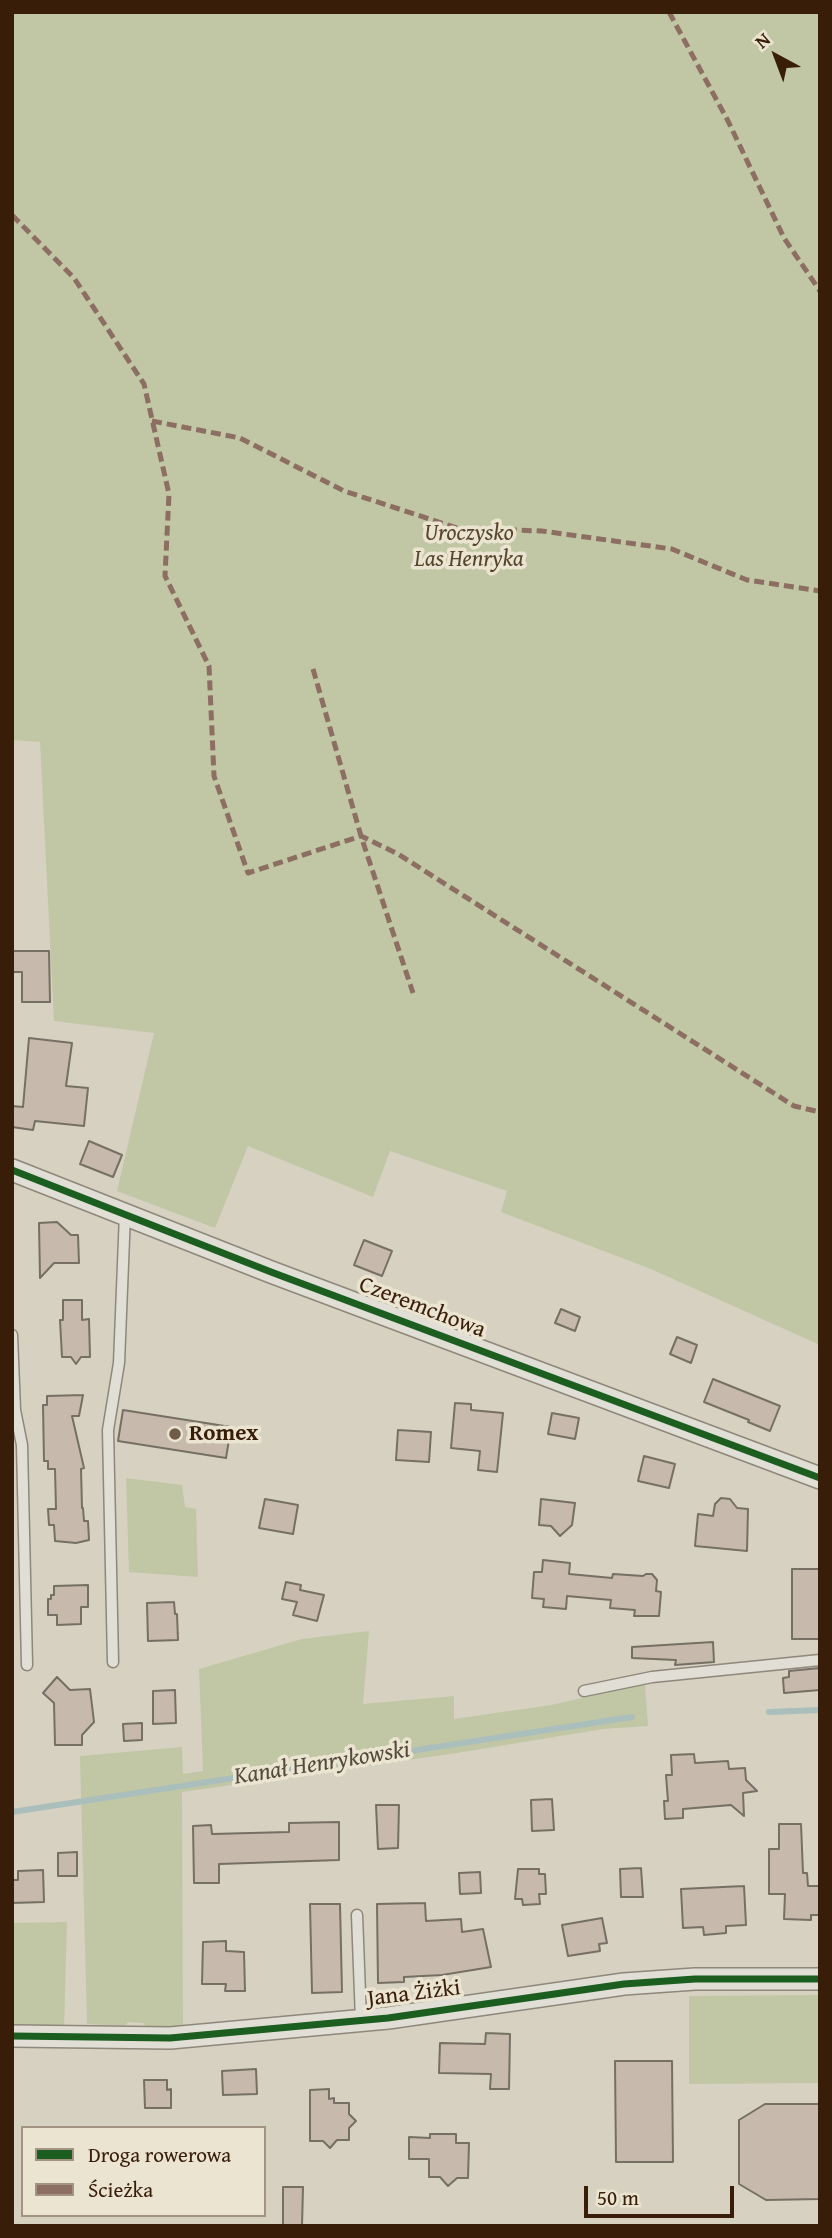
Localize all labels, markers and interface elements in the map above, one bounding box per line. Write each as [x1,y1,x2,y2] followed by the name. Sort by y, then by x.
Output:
[741,21,811,91] north arrow
[748,25,776,55] text: N
[414,520,524,574] park label: Uroczysko Las Henryka
[355,1271,489,1345] street label: Czeremchowa
[189,1420,258,1448] place label: Romex
[167,1426,183,1442] marker: Romex
[232,1736,412,1792] water label: Kanał Henrykowski
[366,1975,462,2013] street label: Jana Żiżki
[21,2126,266,2217] legend
[88,2139,231,2170] text: Droga rowerowa
[587,2172,738,2216] scale bar
[88,2174,153,2205] text: Ścieżka
[597,2182,639,2213] text: 50 m

